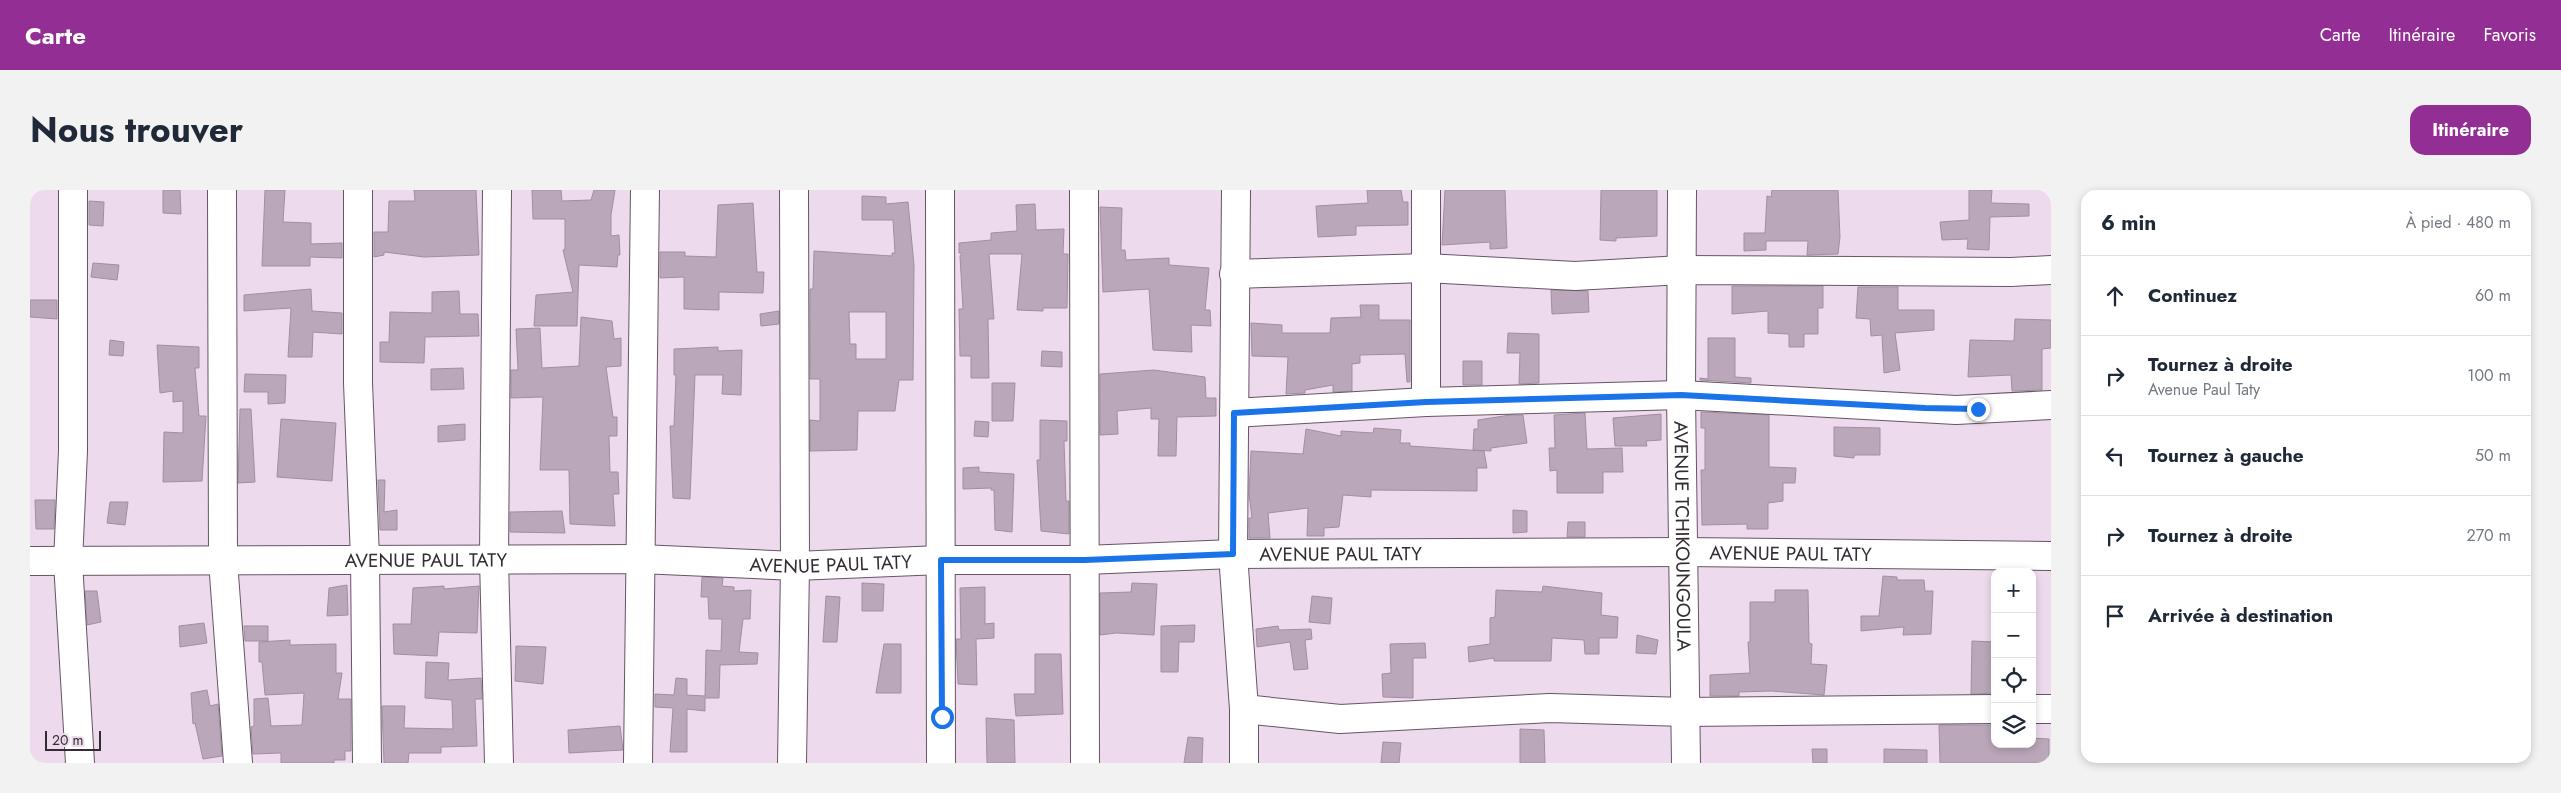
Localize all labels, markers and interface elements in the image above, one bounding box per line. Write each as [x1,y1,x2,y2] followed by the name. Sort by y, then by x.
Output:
[25,18,86,53] text: Carte
[2320,22,2361,48] text: Carte
[2389,22,2455,48] text: Itinéraire
[2483,22,2536,48] text: Favoris
[30,105,243,155] text: Nous trouver
[2410,105,2531,155] button: Itinéraire
[2101,208,2156,238] text: 6 min
[2406,211,2511,234] text: À pied · 480 m
[2101,282,2129,310] icon: ahead
[2148,282,2237,309] text: Continuez
[2475,284,2511,307] text: 60 m
[2148,351,2293,378] text: Tournez à droite
[2101,362,2129,390] icon: right
[2467,364,2511,387] text: 100 m
[2148,378,2260,401] text: Avenue Paul Taty
[1967,398,1990,421] route end
[1668,421,1698,652] street label: AVENUE TCHIKOUNGOULA
[2101,442,2129,470] icon: left
[2148,442,2304,469] text: Tournez à gauche
[2475,444,2511,467] text: 50 m
[2101,522,2129,550] icon: right
[2148,522,2293,549] text: Tournez à droite
[2467,524,2511,547] text: 270 m
[1709,539,1872,568] street label: AVENUE PAUL TATY
[1259,540,1422,567] street label: AVENUE PAUL TATY
[345,546,508,573] street label: AVENUE PAUL TATY
[749,548,913,580] street label: AVENUE PAUL TATY
[1991,568,2036,748] map controls
[1991,568,2036,613] button: +
[2101,602,2129,630] icon: arrive
[2148,602,2333,629] text: Arrivée à destination
[1991,613,2036,658] button: −
[1991,658,2036,703] button: locate
[1991,703,2036,748] button: layers
[931,706,954,729] route start
[45,728,101,751] scale bar
[52,730,84,750] text: 20 m

